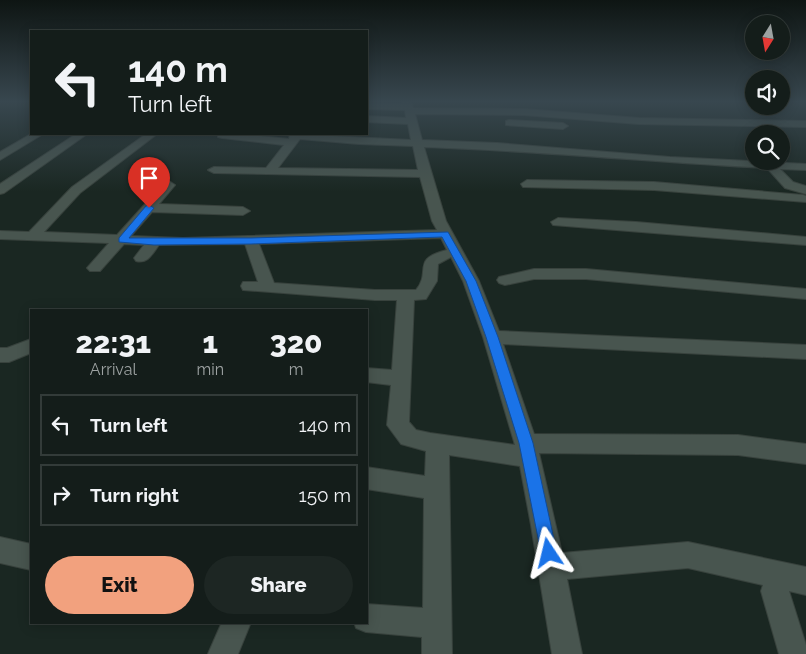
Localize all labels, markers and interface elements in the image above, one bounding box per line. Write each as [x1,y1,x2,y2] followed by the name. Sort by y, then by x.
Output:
[745,15,790,60] north arrow
[745,15,790,170] map controls
[128,49,228,90] text: 140 m
[45,50,110,115] icon: left
[745,70,790,115] button: sound
[128,91,212,117] text: Turn left
[745,125,790,170] button: search
[128,157,170,208] pin
[135,164,163,192] icon: arrive
[75,325,151,360] text: 22:31
[203,325,218,360] text: 1
[270,325,323,360] text: 320
[90,360,137,379] text: Arrival
[197,360,224,379] text: min
[289,360,303,379] text: m
[47,411,75,439] icon: left
[90,414,167,436] text: Turn left
[299,414,351,436] text: 140 m
[47,481,75,509] icon: right
[90,484,179,506] text: Turn right
[299,484,351,506] text: 150 m
[522,526,574,578] position arrow
[45,556,194,614] button: Exit
[204,556,353,614] button: Share

